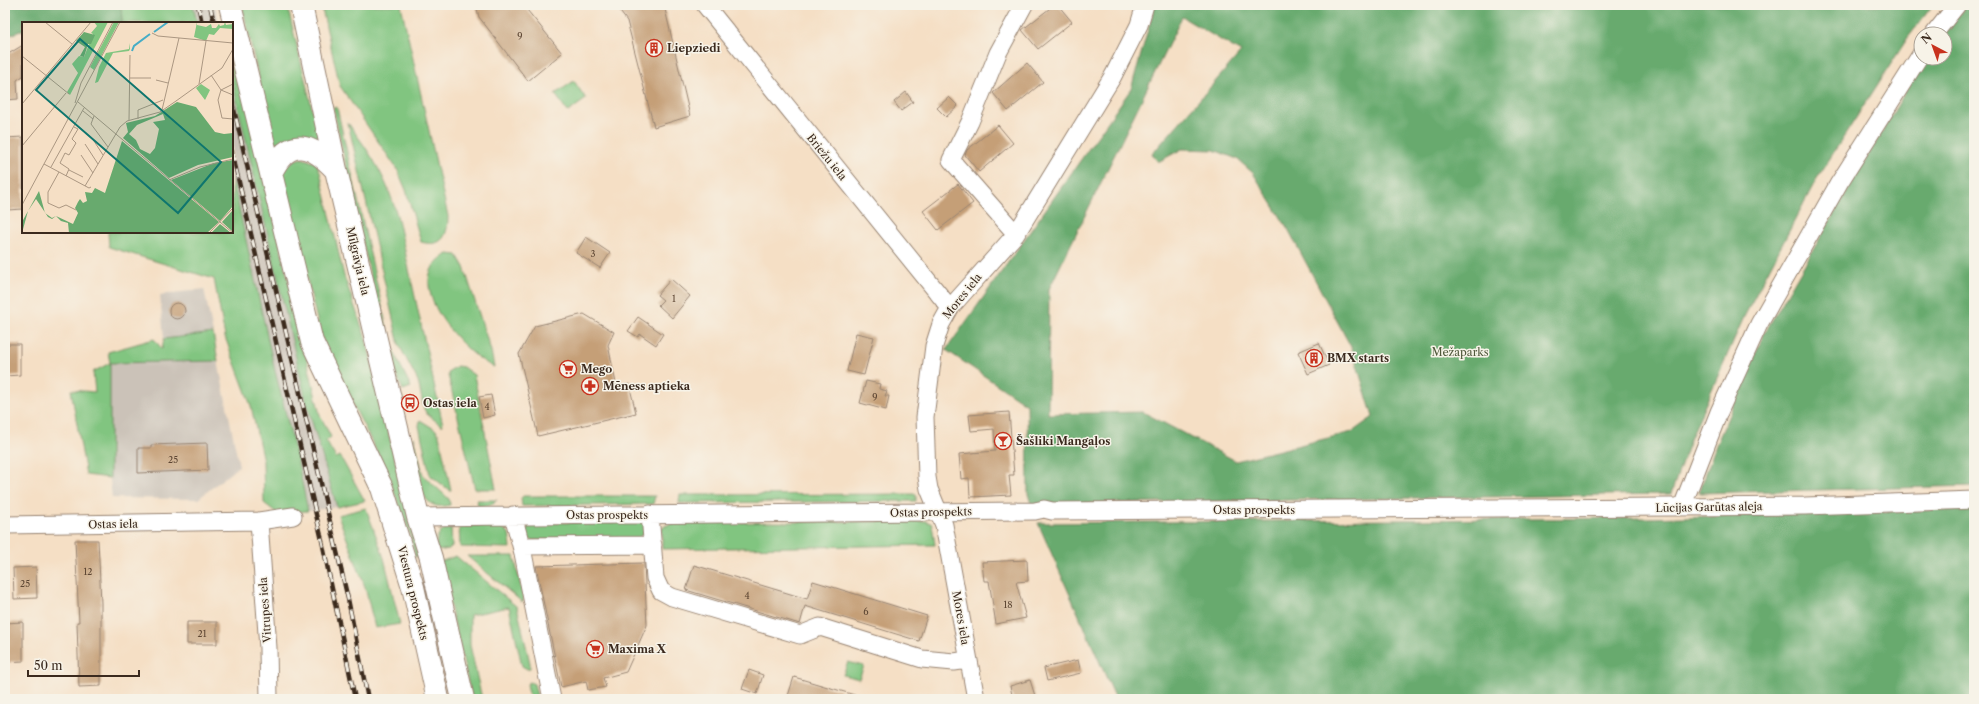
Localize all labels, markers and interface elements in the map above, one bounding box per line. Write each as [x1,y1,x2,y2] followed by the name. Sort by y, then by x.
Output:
[22,22,233,233] inset map
[1913,26,1953,66] north arrow
[517,30,523,41] house number: 9
[1918,30,1935,47] text: N
[644,38,664,58] building icon: Liepziedi
[667,41,721,55] place label: Liepziedi
[804,131,850,183] street label: Briežu iela
[343,225,373,297] street label: Mīlgrāvja iela
[591,248,596,259] house number: 3
[939,270,985,322] street label: Mores iela
[672,293,676,304] house number: 1
[1432,345,1489,359] park label: Mežaparks
[1304,348,1324,368] building icon: BMX starts
[1327,351,1389,365] place label: BMX starts
[558,359,578,379] supermarket icon: Mego
[581,362,612,376] place label: Mego
[580,376,600,396] pharmacy icon: Mēness aptieka
[603,379,691,393] place label: Mēness aptieka
[872,391,878,402] house number: 9
[400,393,420,413] bus stop icon: Ostas iela
[423,396,478,410] place label: Ostas iela
[484,401,490,412] house number: 4
[993,431,1013,451] bar icon: Šašliki Mangaļos
[1016,433,1110,448] place label: Šašliki Mangaļos
[168,454,178,465] house number: 25
[1655,499,1763,515] street label: Lūcijas Garūtas aleja
[1213,503,1295,517] street label: Ostas prospekts
[890,504,972,520] street label: Ostas prospekts
[566,508,648,522] street label: Ostas prospekts
[88,517,138,531] street label: Ostas iela
[394,543,432,642] street label: Viestura prospekts
[84,566,92,577] house number: 12
[256,576,274,644] street label: Vitrupes iela
[20,578,30,589] house number: 25
[744,590,750,601] house number: 4
[949,590,973,646] street label: Mores iela
[1003,599,1013,610] house number: 18
[863,606,869,617] house number: 6
[198,628,207,639] house number: 21
[585,639,605,659] supermarket icon: Maxima X
[608,642,667,656] place label: Maxima X
[28,652,139,678] scale bar
[34,658,63,673] text: 50 m

